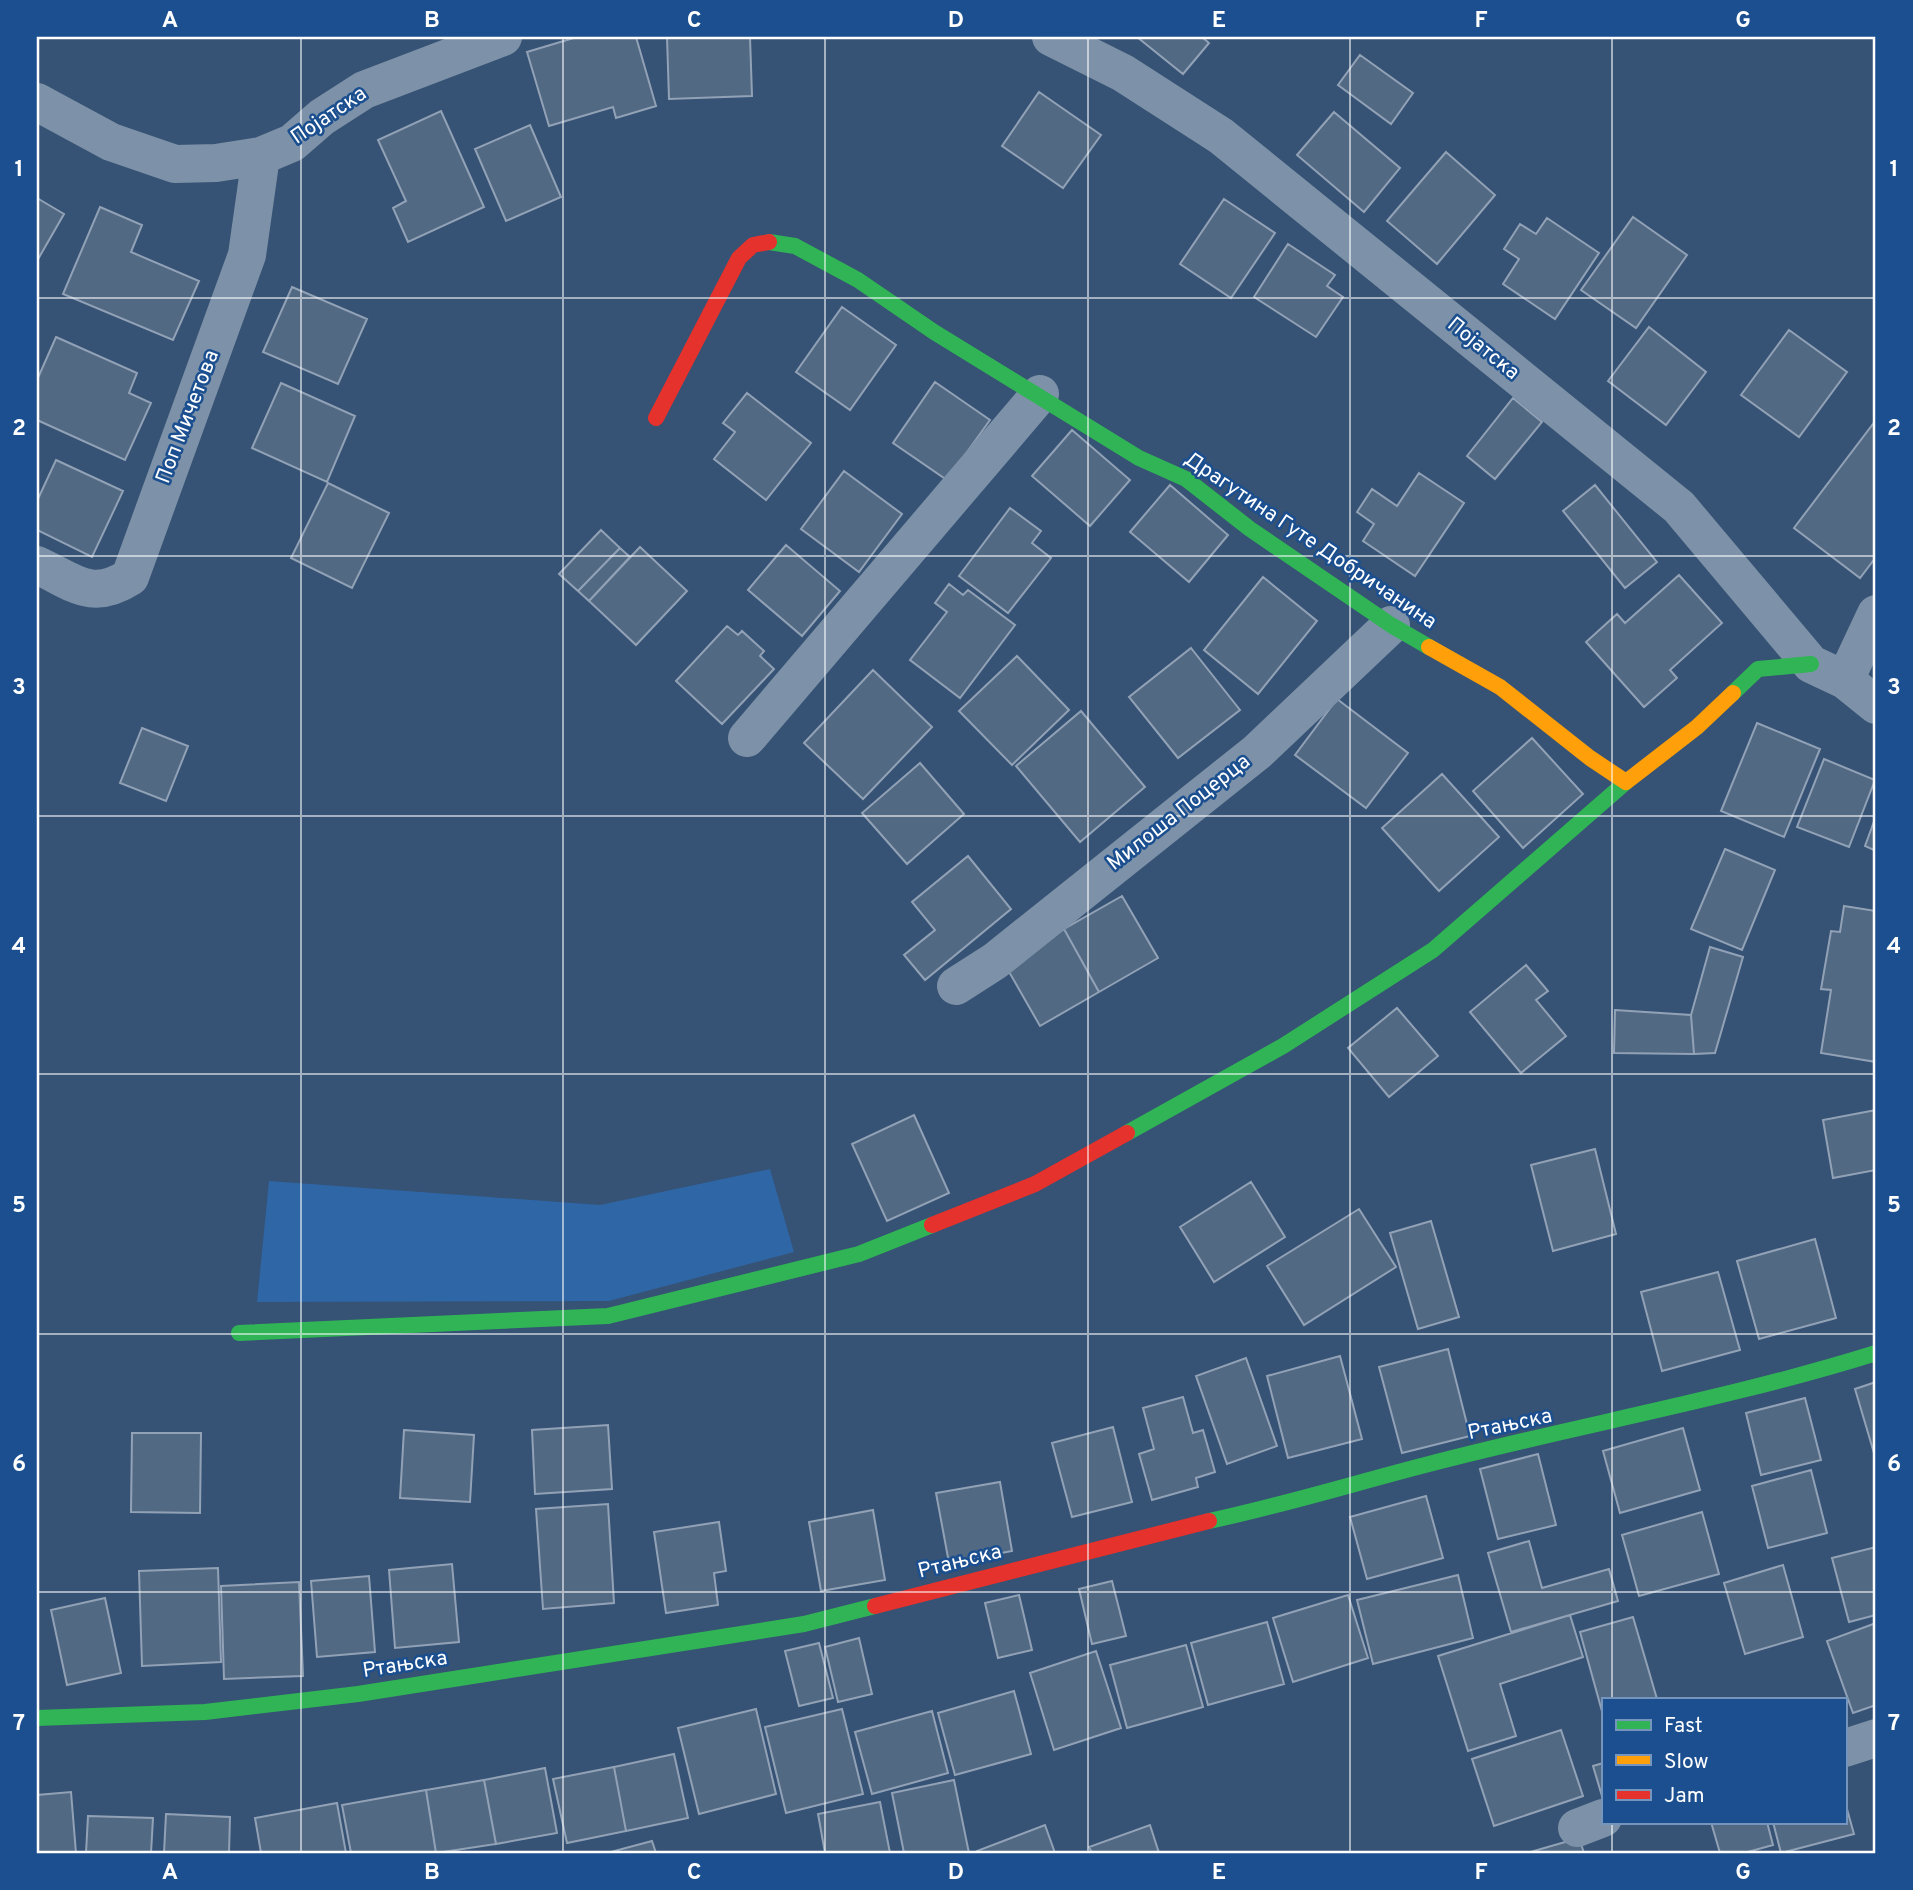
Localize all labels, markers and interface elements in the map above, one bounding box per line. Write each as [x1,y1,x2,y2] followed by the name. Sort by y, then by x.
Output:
[162,7,178,36] text: A
[424,7,440,36] text: B
[687,7,701,36] text: C
[948,7,964,36] text: D
[1212,7,1226,36] text: E
[1474,7,1488,36] text: F
[1735,7,1751,36] text: G
[286,81,372,151] street label: Појатска
[14,156,24,185] text: 1
[1889,156,1899,185] text: 1
[1441,311,1525,387] street label: Појатска
[150,346,226,488] street label: Поп Мичетова
[12,415,26,444] text: 2
[1887,415,1901,444] text: 2
[1178,446,1442,636] street label: Драгутина Гуте Добричанина
[12,674,26,703] text: 3
[1887,674,1901,703] text: 3
[1102,749,1256,877] street label: Милоша Поцерца
[12,933,26,962] text: 4
[1887,933,1901,962] text: 4
[12,1192,26,1221] text: 5
[1887,1192,1901,1221] text: 5
[1465,1403,1555,1447] street label: Ртањска
[12,1451,26,1480] text: 6
[1887,1451,1901,1480] text: 6
[915,1539,1005,1585] street label: Ртањска
[361,1645,449,1685] street label: Ртањска
[1602,1698,1846,1824] legend
[13,1710,25,1739] text: 7
[1888,1710,1900,1739] text: 7
[1664,1713,1703,1740] text: Fast
[1664,1749,1709,1776] text: Slow
[1664,1783,1705,1810] text: Jam
[162,1859,178,1888] text: A
[424,1859,440,1888] text: B
[687,1859,701,1888] text: C
[948,1859,964,1888] text: D
[1212,1859,1226,1888] text: E
[1474,1859,1488,1888] text: F
[1735,1859,1751,1888] text: G

